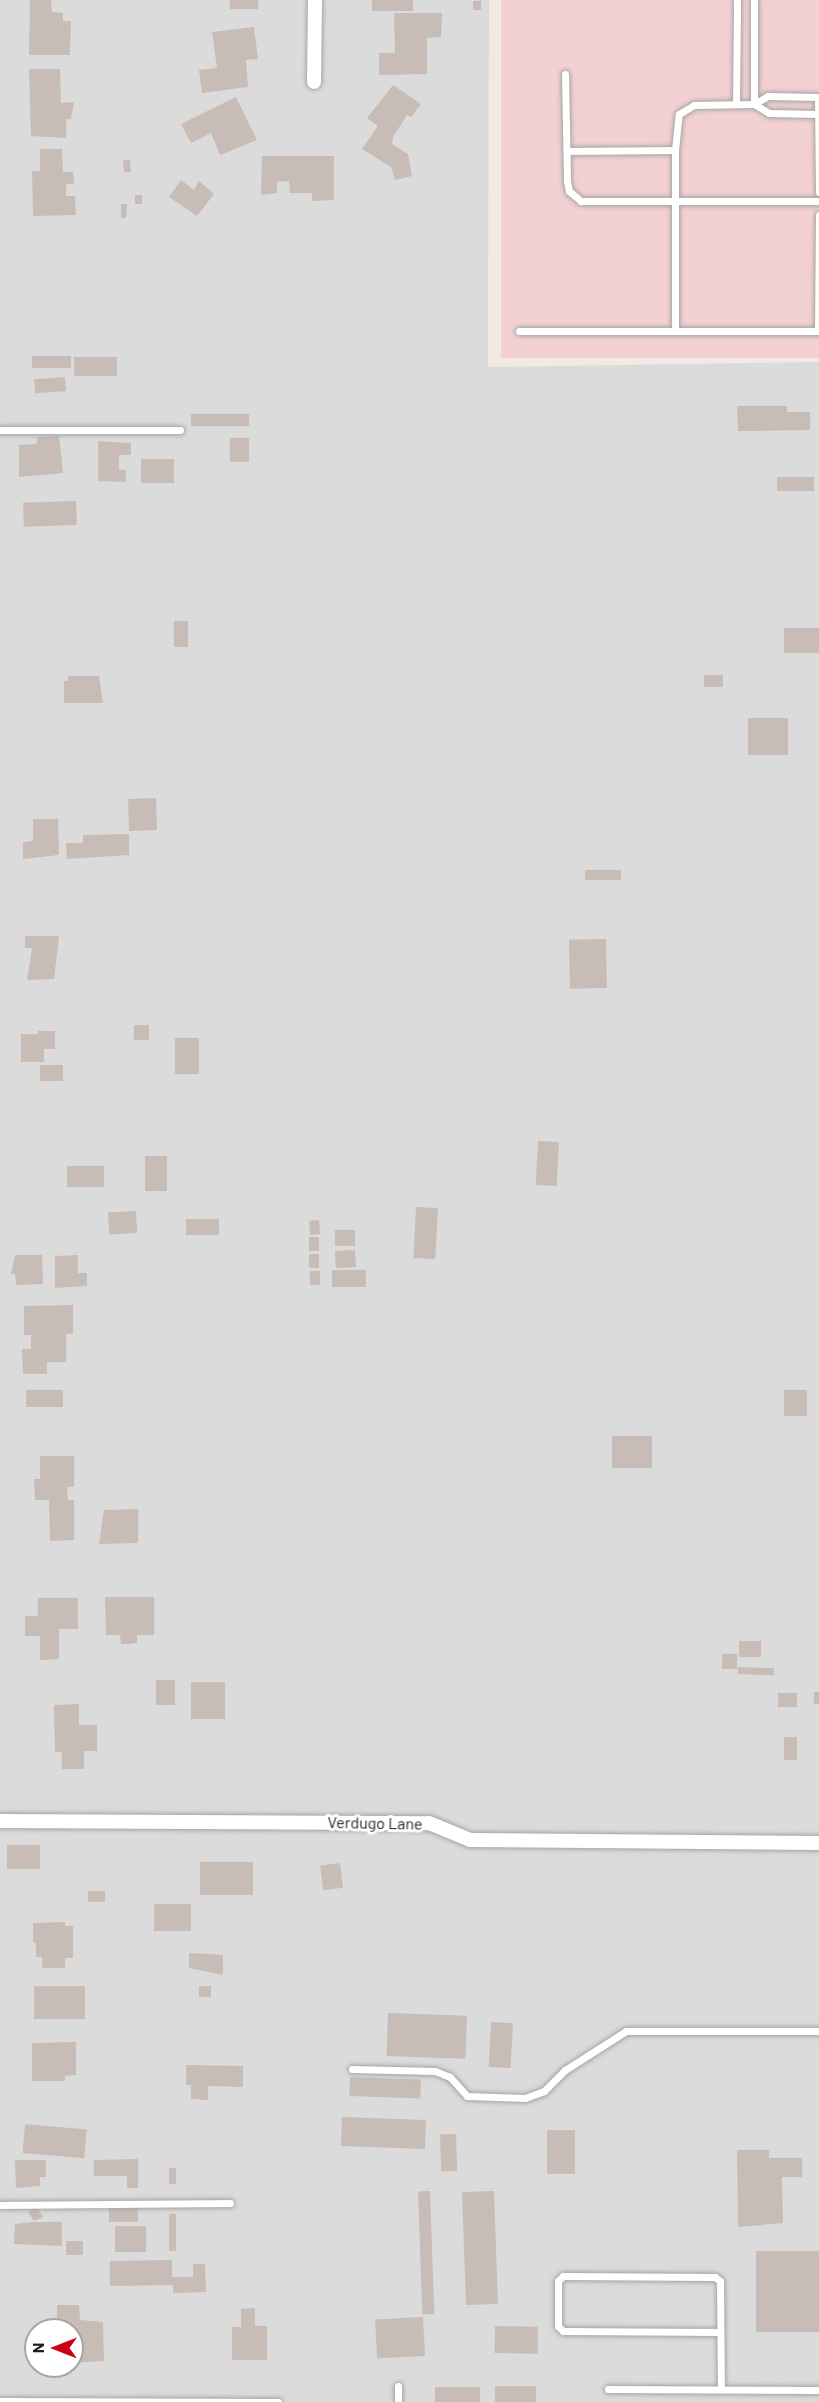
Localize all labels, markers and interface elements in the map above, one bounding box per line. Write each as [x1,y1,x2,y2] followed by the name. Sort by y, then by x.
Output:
[327,1813,423,1833] street label: Verdugo Lane
[24,2318,84,2378] north arrow
[28,2343,47,2353] text: N

